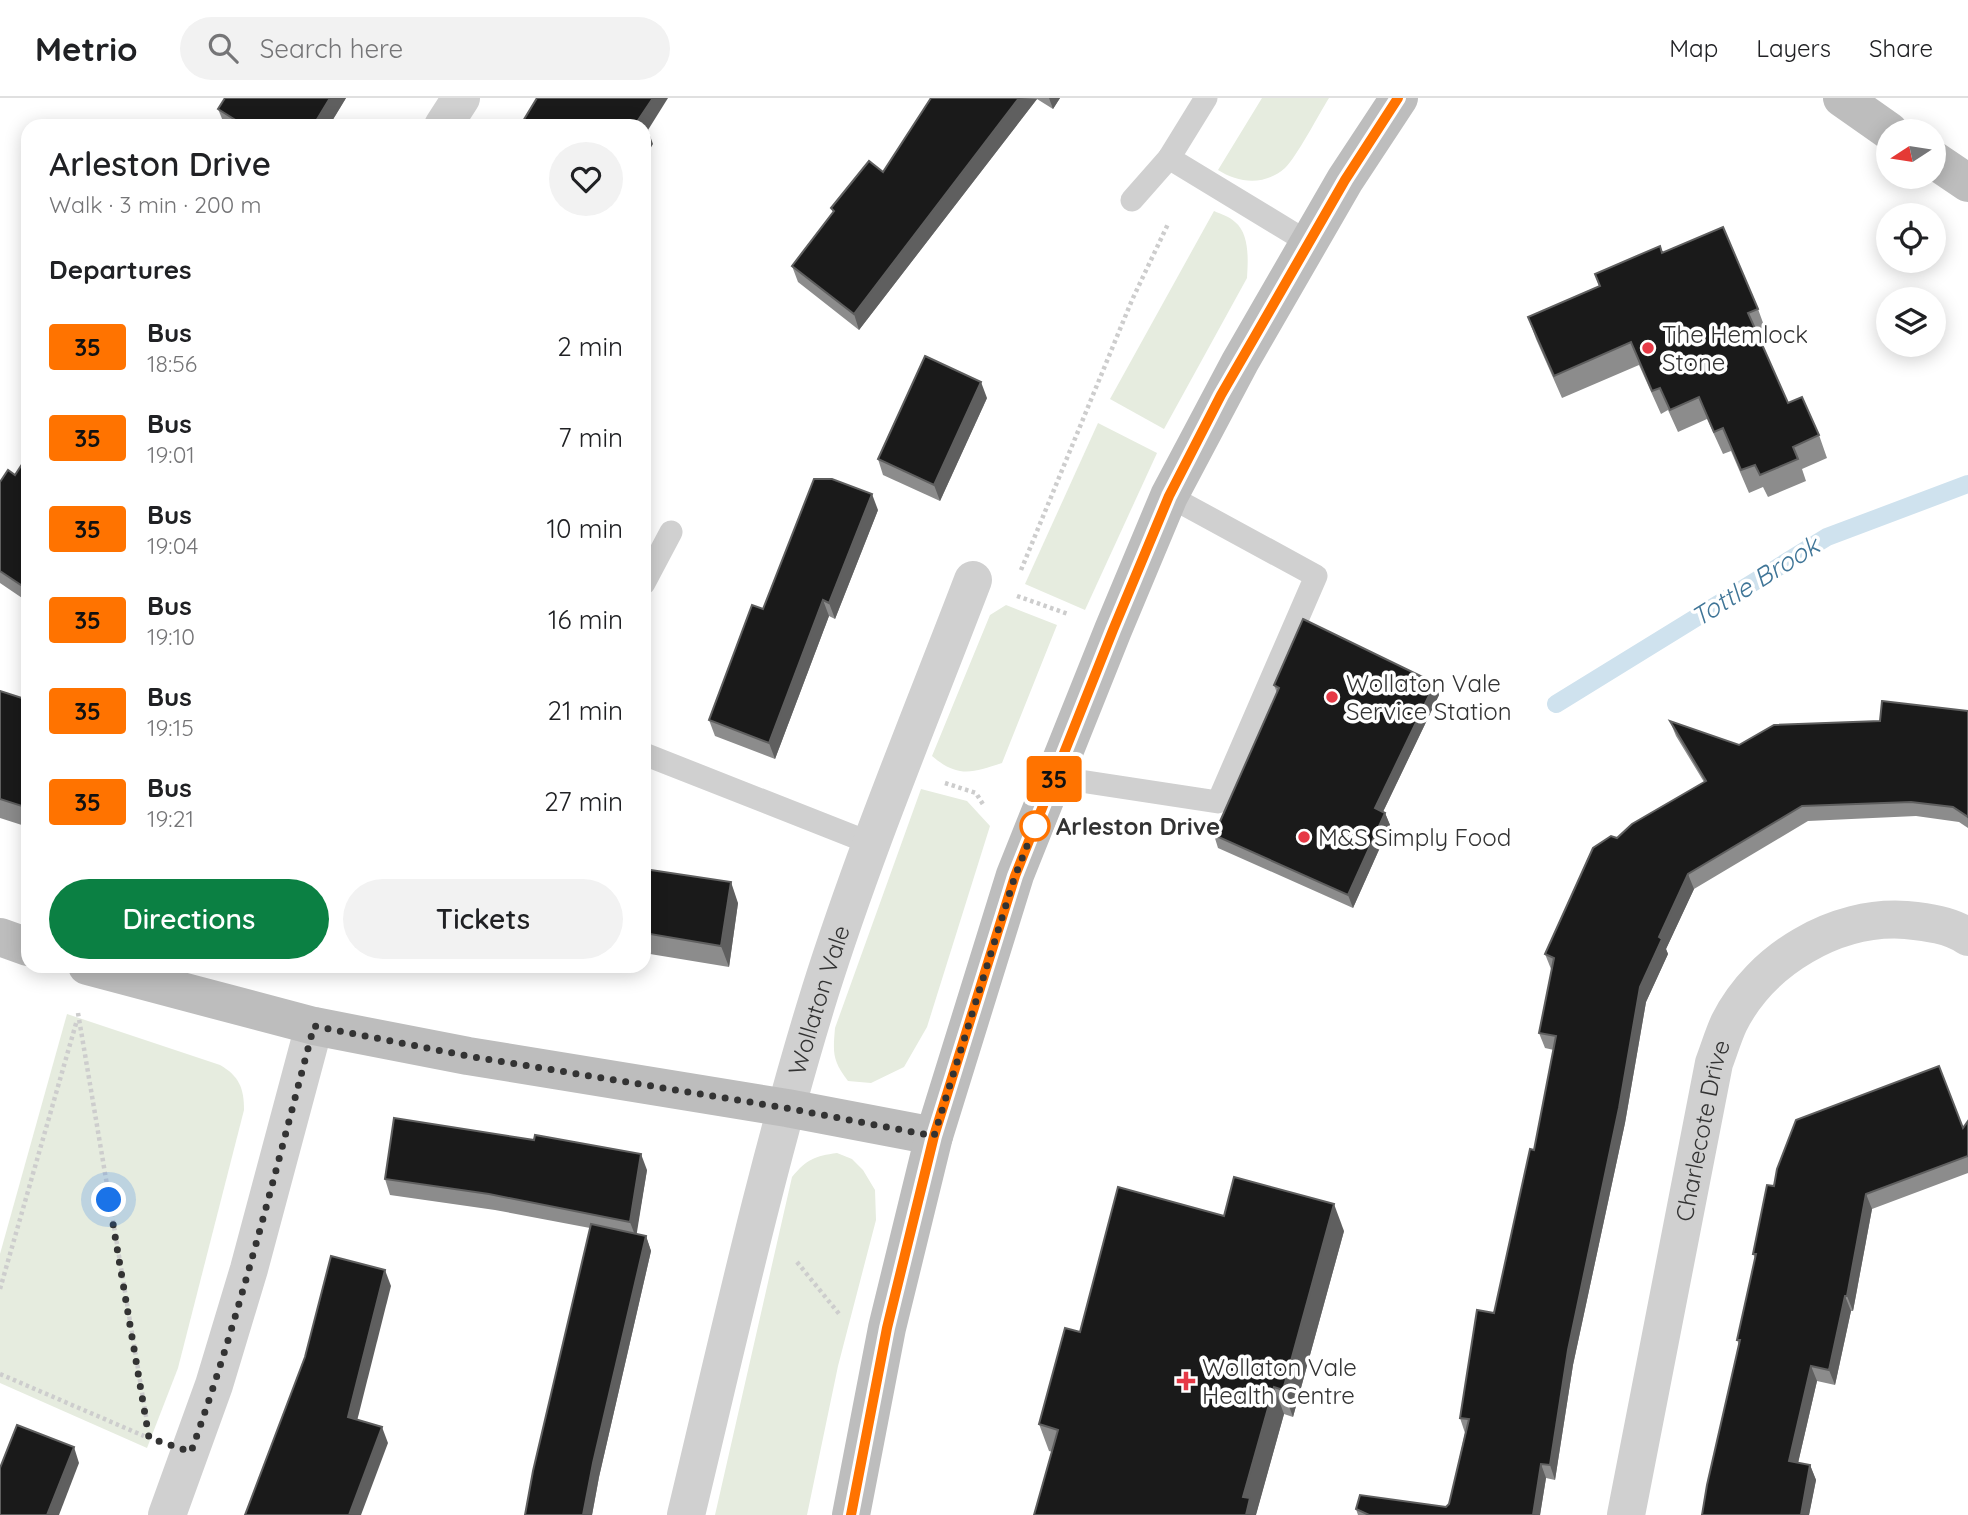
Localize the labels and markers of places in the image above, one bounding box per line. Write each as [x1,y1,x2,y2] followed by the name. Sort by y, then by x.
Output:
[1662,319,1808,377] place label: The Hemlock Stone
[1640,340,1656,356] marker: The Hemlock Stone
[1346,668,1512,726] place label: Wollaton Vale Service Station
[1324,689,1340,705] marker: Wollaton Vale Service Station
[1020,811,1050,841] marker: Arleston Drive
[1056,811,1220,841] place label: Arleston Drive
[1318,822,1511,852] place label: M&S Simply Food
[1296,829,1312,845] marker: M&S Simply Food
[1202,1352,1357,1410] place label: Wollaton Vale Health Centre
[1176,1371,1196,1391] marker: Wollaton Vale Health Centre

